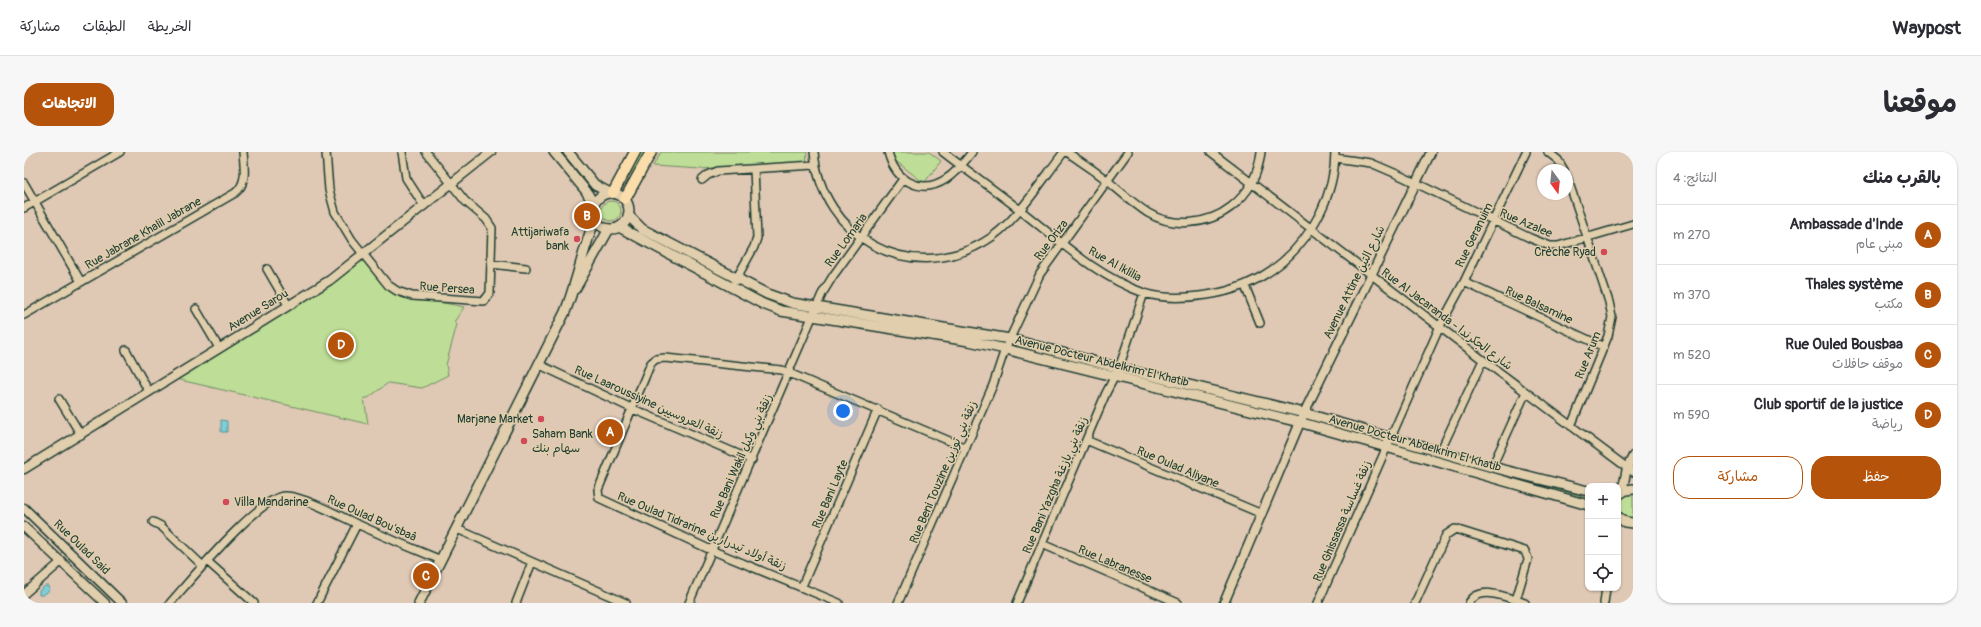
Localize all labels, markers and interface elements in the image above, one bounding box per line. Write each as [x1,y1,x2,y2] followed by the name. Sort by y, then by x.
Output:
[1893,16,1961,40] text: Waypost
[20,18,60,35] text: مشاركة
[82,18,126,35] text: الطبقات
[148,18,191,35] text: الخريطة
[24,83,114,126] button: الاتجاهات
[1883,86,1957,121] text: موقعنا
[1537,164,1573,200] north arrow
[1863,167,1941,188] text: بالقرب منك
[1673,170,1717,186] text: النتائج: 4
[82,194,204,273] street label: Rue Jabrane Khalil Jabrane
[1452,200,1497,270] street label: Rue Geranuim
[574,201,600,231] pin: B
[1497,206,1554,241] street label: Rue Azalee
[822,210,871,270] street label: Rue Lomaria
[1789,215,1903,234] text: Ambassade d'Inde
[1031,217,1072,264] street label: Rue Oriza
[1320,223,1389,342] street label: Avenue Attine شارع التين
[511,225,569,254] place label: Attijariwafa bank
[1673,227,1710,243] text: 270 m
[1924,227,1932,243] text: A
[572,234,582,244] marker: Attijariwafa bank
[1856,236,1903,252] text: مبنى عام
[1085,244,1144,285] street label: Rue Al Iklilia
[1534,245,1596,260] place label: Crèche Ryad
[1599,247,1609,257] marker: Crèche Ryad
[1378,265,1515,374] street label: Rue Al Jacaranda - شارع الجكرندا
[1805,275,1903,294] text: Thales système
[419,279,475,298] street label: Rue Persea
[1503,283,1575,328] street label: Rue Balsamine
[225,286,291,335] street label: Avenue Sarou
[1673,287,1710,303] text: 370 m
[1924,287,1932,303] text: B
[1875,296,1903,312] text: مكتب
[1572,329,1605,381] street label: Rue Arum
[328,330,354,360] pin: D
[1013,333,1191,390] street label: Avenue Docteur Abdelkrim El Khatib
[1785,335,1903,354] text: Rue Ouled Bousbaa
[1673,347,1711,363] text: 520 m
[1924,347,1932,363] text: C
[1832,356,1903,372] text: موقف حافلات
[572,363,726,442] street label: Rue Laaroussiyine زنقة العروسيين
[707,392,778,522] street label: Rue Bani Wakil زنقة بني وكيل
[1754,395,1903,414] text: Club sportif de la justice
[907,399,983,547] street label: Rue Beni Touzine زنقة بني توزين
[833,401,853,421] your location
[1673,407,1710,423] text: 590 m
[1924,407,1932,423] text: D
[457,412,533,427] place label: Marjane Market
[1327,412,1503,475] street label: Avenue Docteur Abdelkrim El Khatib
[536,414,546,424] marker: Marjane Market
[1020,414,1094,557] street label: Rue Bani Yazgha زنقة بني يازغة
[1872,416,1903,432] text: رياضة
[597,417,623,447] pin: A
[532,427,593,457] place label: Saham Bank سهام بنك
[519,436,529,446] marker: Saham Bank سهام بنك
[1134,443,1221,492] street label: Rue Oulad Aliyane
[1673,456,1803,499] button: مشاركة
[1811,456,1941,499] button: حفظ
[809,457,852,531] street label: Rue Bani Layte
[1310,458,1375,584] street label: Rue Ghissassa زنقة غساسة
[1585,483,1621,591] map controls
[1585,483,1621,519] button: +
[615,489,789,574] street label: Rue Oulad Tidrarine زنقة أولاد تيدرارين
[325,492,419,545] street label: Rue Oulad Bou'sbaâ
[234,495,308,510] place label: Villa Mandarine
[221,497,231,507] marker: Villa Mandarine
[50,517,113,578] street label: Rue Oulad Said
[1585,519,1621,555] button: −
[1076,542,1154,587] street label: Rue Labranesse
[1585,555,1621,591] button: locate
[413,561,439,591] pin: C

